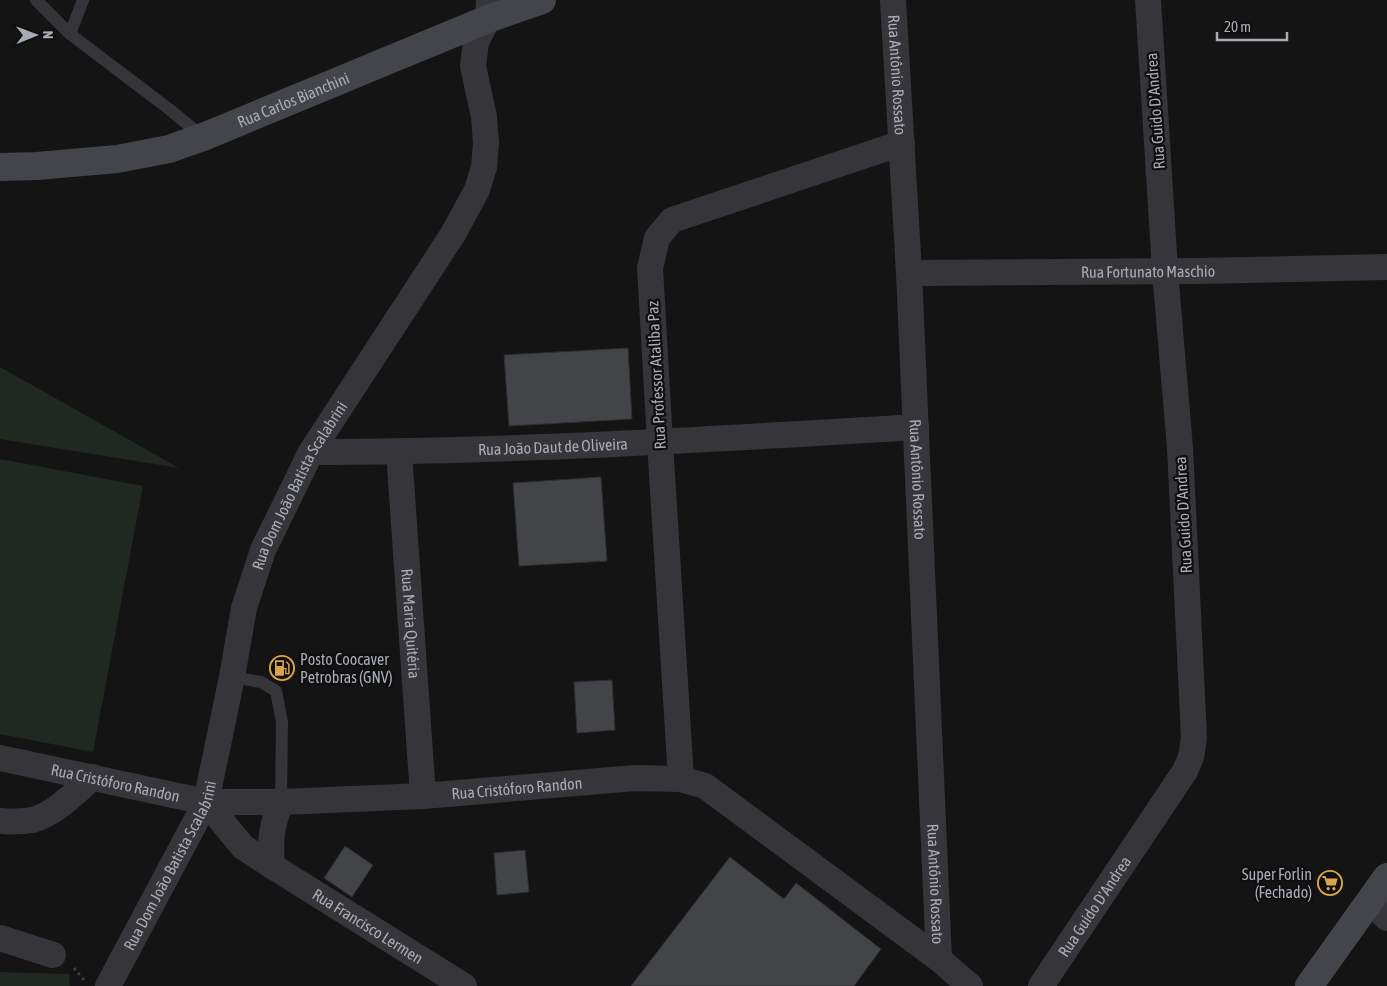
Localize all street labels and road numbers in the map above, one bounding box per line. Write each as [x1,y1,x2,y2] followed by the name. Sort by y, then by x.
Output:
[885,14,910,136] street label: Rua Antônio Rossato
[1142,52,1168,170] street label: Rua Guido D'Andrea
[235,68,352,131] street label: Rua Carlos Bianchini
[1081,262,1215,281] street label: Rua Fortunato Maschio
[643,300,669,450] street label: Rua Professor Ataliba Paz
[248,398,351,572] street label: Rua Dom João Batista Scalabrini
[906,419,930,540] street label: Rua Antônio Rossato
[478,434,628,458] street label: Rua João Daut de Oliveira
[1171,456,1195,574] street label: Rua Guido D'Andrea
[398,568,424,679] street label: Rua Maria Quitéria
[49,760,181,805] street label: Rua Cristóforo Randon
[451,774,583,803] street label: Rua Cristóforo Randon
[120,779,219,953] street label: Rua Dom João Batista Scalabrini
[924,823,947,945] street label: Rua Antônio Rossato
[1054,853,1134,960] street label: Rua Guido D'Andrea
[309,885,426,967] street label: Rua Francisco Lermen

